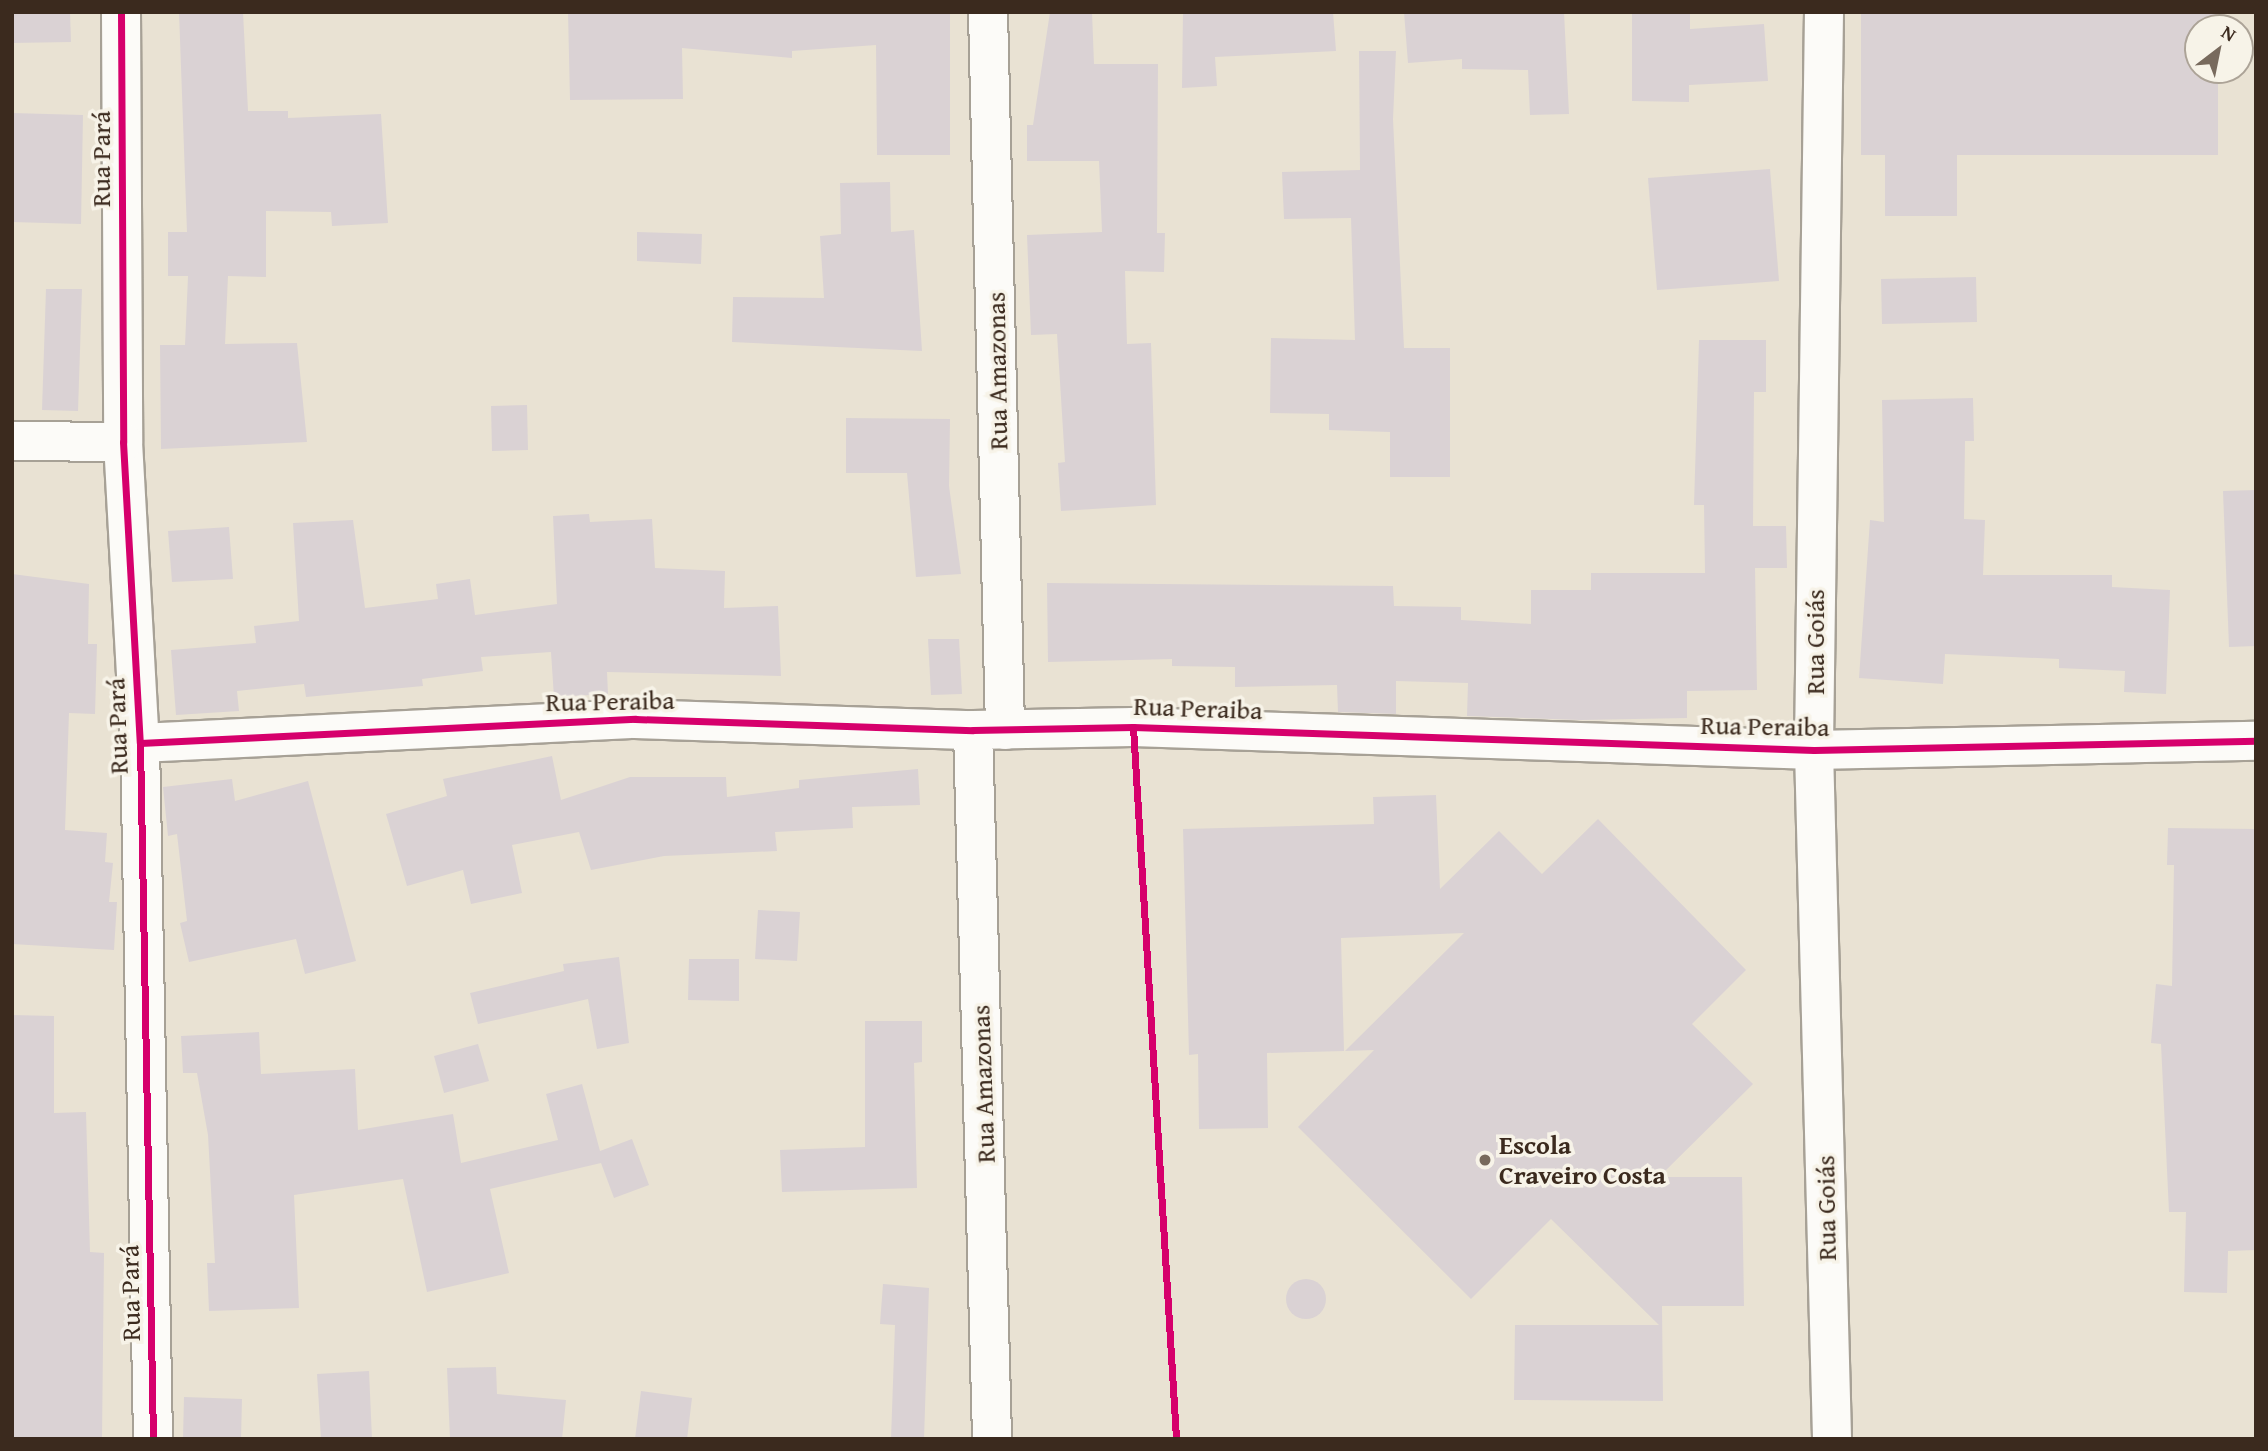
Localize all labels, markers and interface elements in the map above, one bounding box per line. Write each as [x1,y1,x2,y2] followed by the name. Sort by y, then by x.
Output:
[2184,14,2254,84] north arrow
[2216,18,2242,48] text: N
[85,111,117,207] street label: Rua Pará
[980,292,1014,450] street label: Rua Amazonas
[1799,589,1831,695] street label: Rua Goiás
[100,677,134,775] street label: Rua Pará
[545,684,675,718] street label: Rua Peraiba
[1133,690,1263,726] street label: Rua Peraiba
[1700,709,1830,743] street label: Rua Peraiba
[965,1004,1001,1164] street label: Rua Amazonas
[1499,1129,1666,1190] place label: Escola Craveiro Costa
[1477,1152,1493,1168] marker: Escola Craveiro Costa
[1809,1155,1843,1261] street label: Rua Goiás
[114,1245,146,1341] street label: Rua Pará

